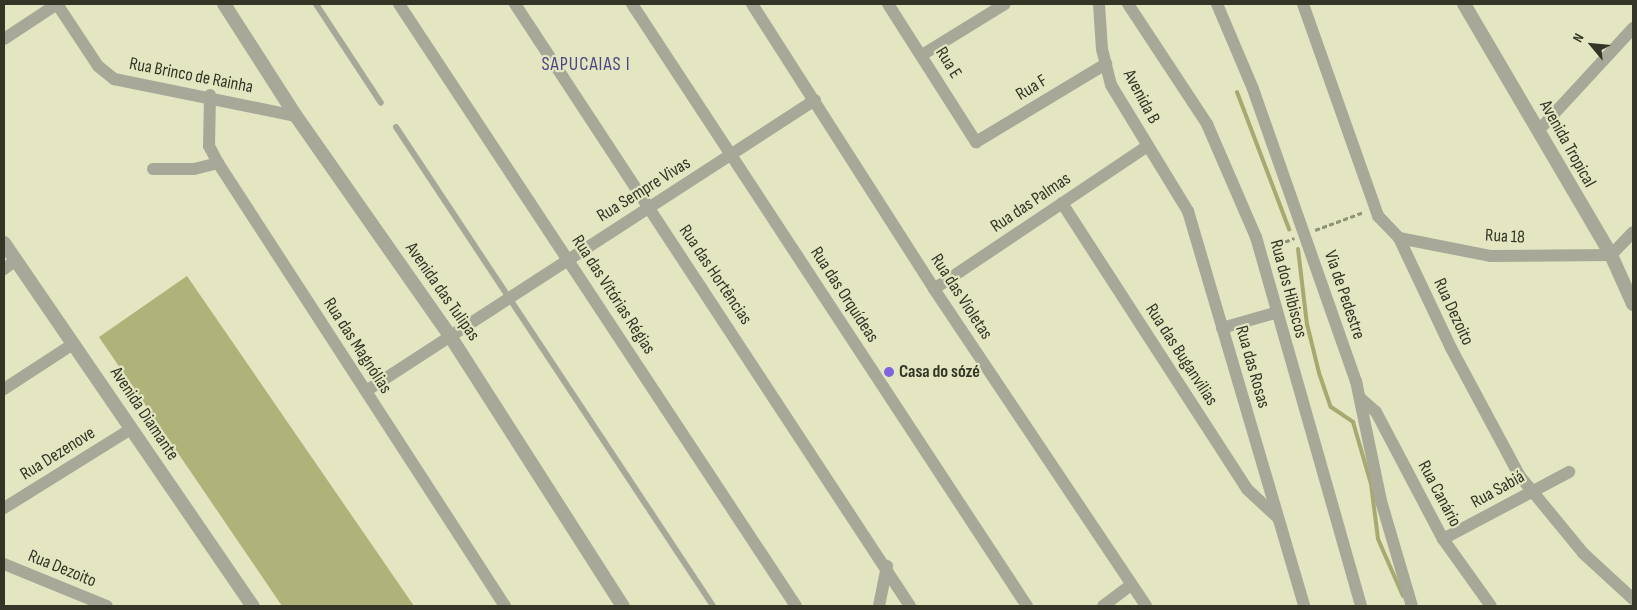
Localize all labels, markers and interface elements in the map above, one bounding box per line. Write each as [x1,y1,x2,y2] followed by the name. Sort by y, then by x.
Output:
[1567,20,1617,70] north arrow
[1569,30,1588,45] text: N
[930,43,966,83] street label: Rua E
[127,53,255,99] street label: Rua Brinco de Rainha
[540,54,632,76] district label: SAPUCAIAS I
[1118,66,1164,128] street label: Avenida B
[1012,70,1052,106] street label: Rua F
[1534,97,1600,191] street label: Avenida Tropical
[593,153,695,227] street label: Rua Sempre Vivas
[987,168,1075,238] street label: Rua das Palmas
[674,221,756,329] street label: Rua das Hortências
[1485,225,1525,249] street label: Rua 18
[566,231,660,359] street label: Rua das Vitórias Régias
[1265,238,1311,340] street label: Rua dos Hibiscos
[400,239,484,345] street label: Avenida das Tulipas
[805,243,883,347] street label: Rua das Orquídeas
[1319,248,1369,342] street label: Via de Pedestre
[925,250,997,344] street label: Rua das Violetas
[1428,275,1478,349] street label: Rua Dezoito
[318,294,396,398] street label: Rua das Magnólias
[1140,300,1222,410] street label: Rua das Buganvilias
[1230,323,1274,411] street label: Rua das Rosas
[899,361,980,383] place label: Casa do sózé
[105,363,183,465] street label: Avenida Diamante
[883,366,895,378] marker: Casa do sózé
[17,423,99,485] street label: Rua Dezenove
[1413,457,1465,531] street label: Rua Canário
[1467,466,1529,514] street label: Rua Sabiá
[25,546,99,592] street label: Rua Dezoito

